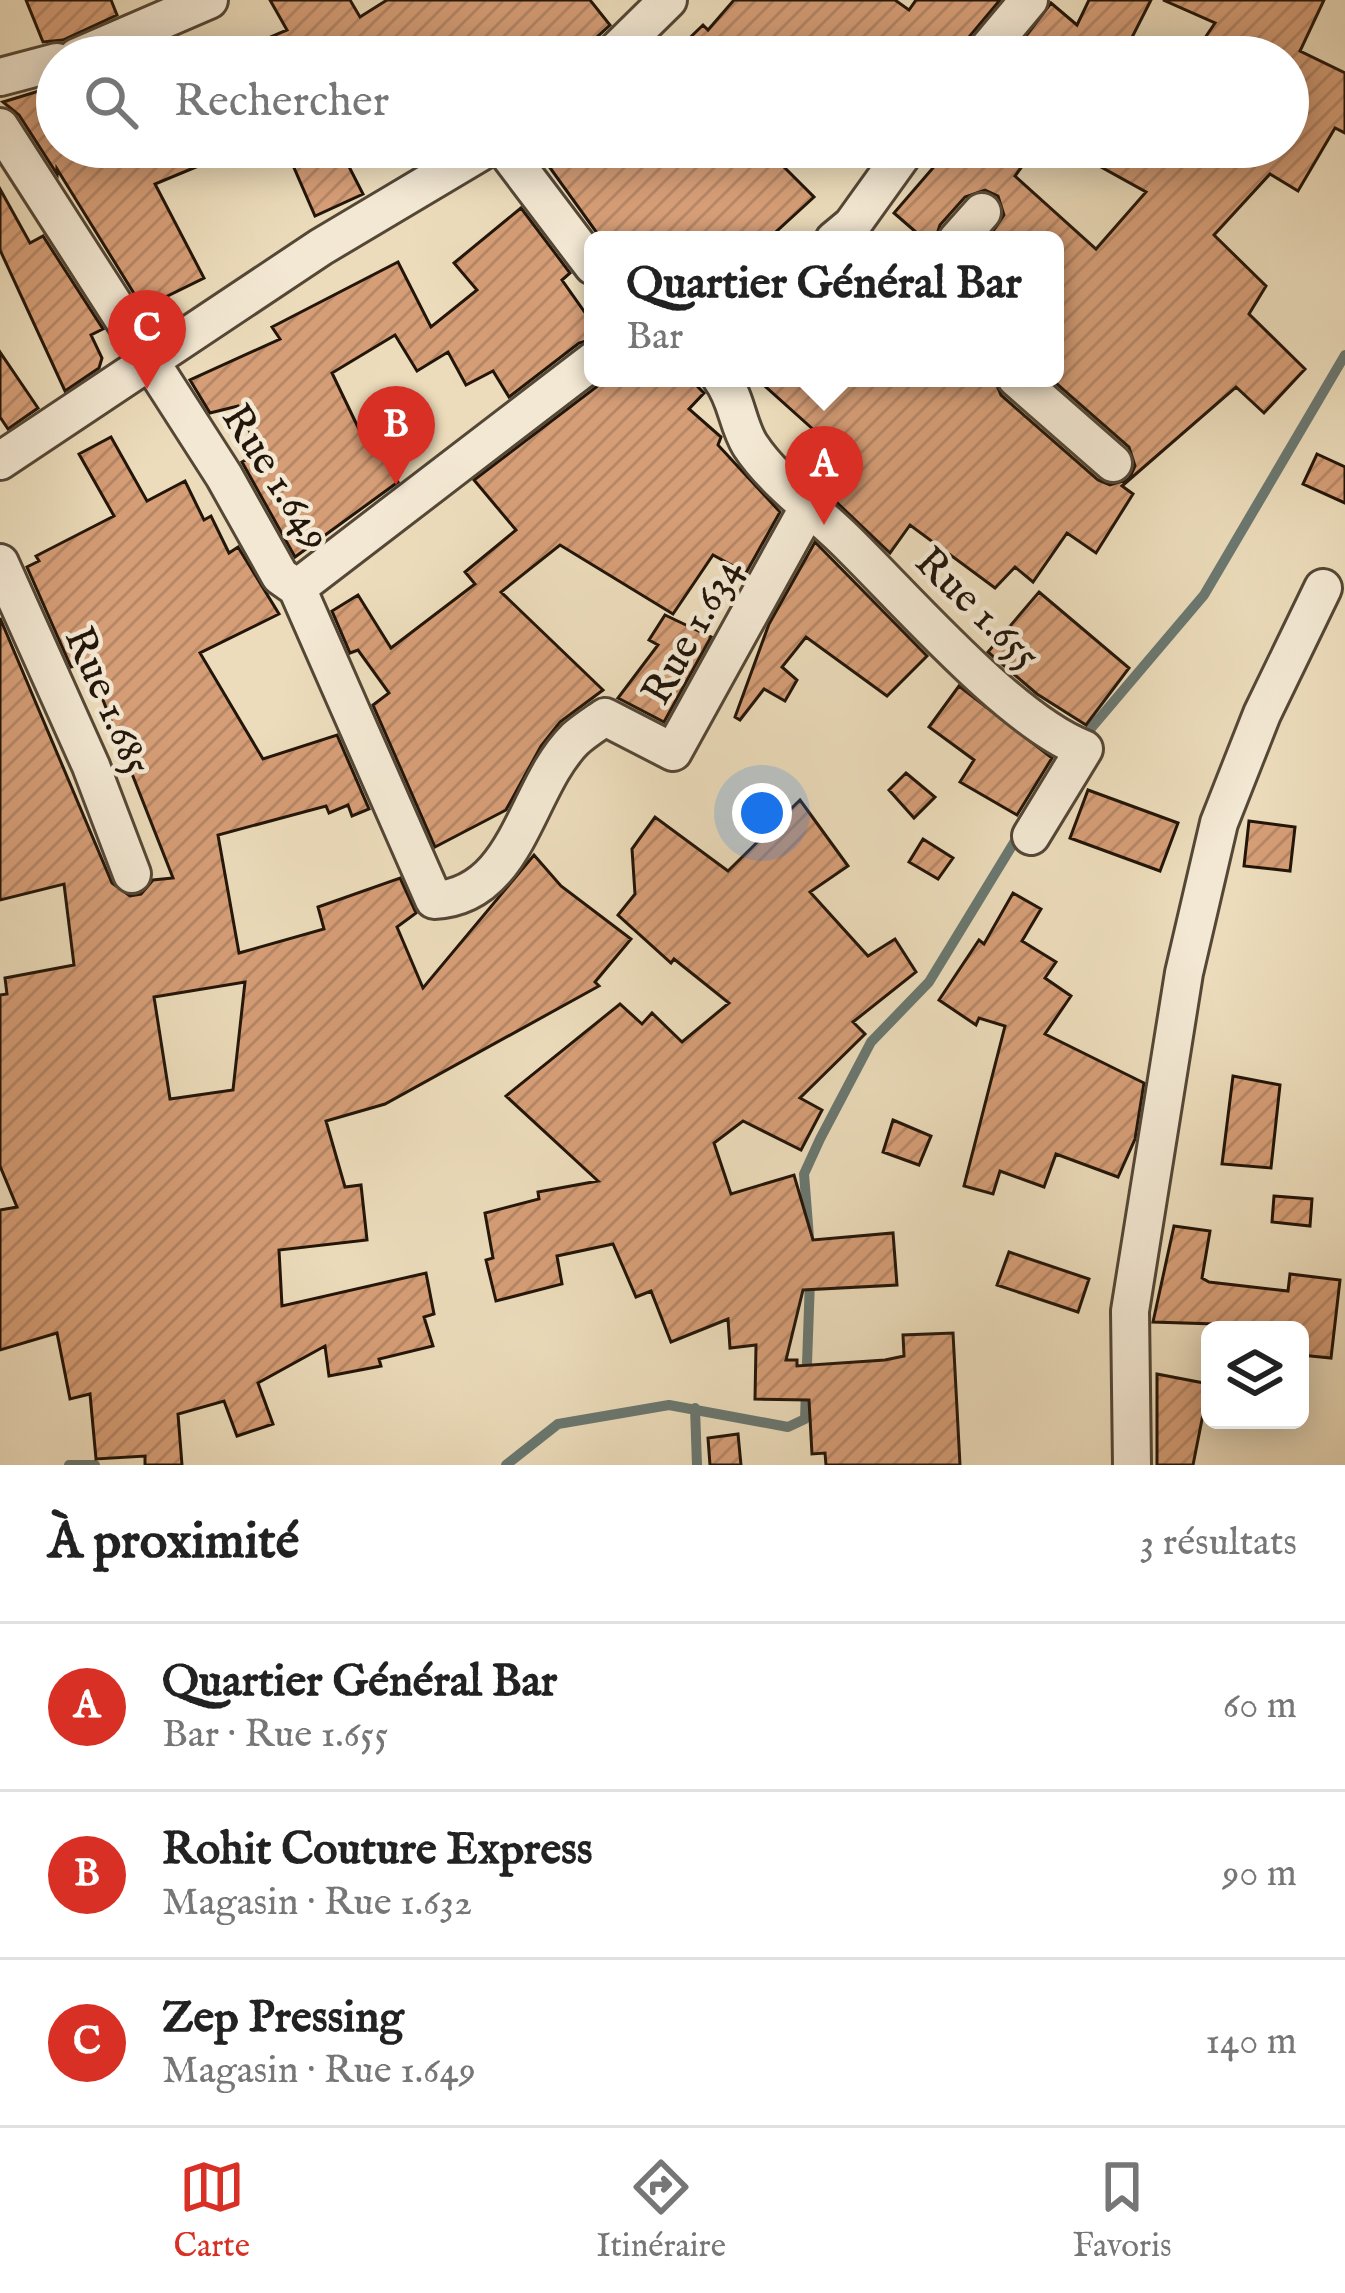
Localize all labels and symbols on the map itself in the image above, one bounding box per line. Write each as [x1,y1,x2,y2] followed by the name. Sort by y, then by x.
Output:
[108,290,186,389] pin: C
[357,386,435,485] pin: B
[208,395,342,561] street label: Rue 1.649
[785,426,863,525] pin: A
[902,537,1051,682] street label: Rue 1.655
[631,548,755,715] street label: Rue 1.634
[51,619,163,783] street label: Rue 1.685
[732,783,792,843] your location

